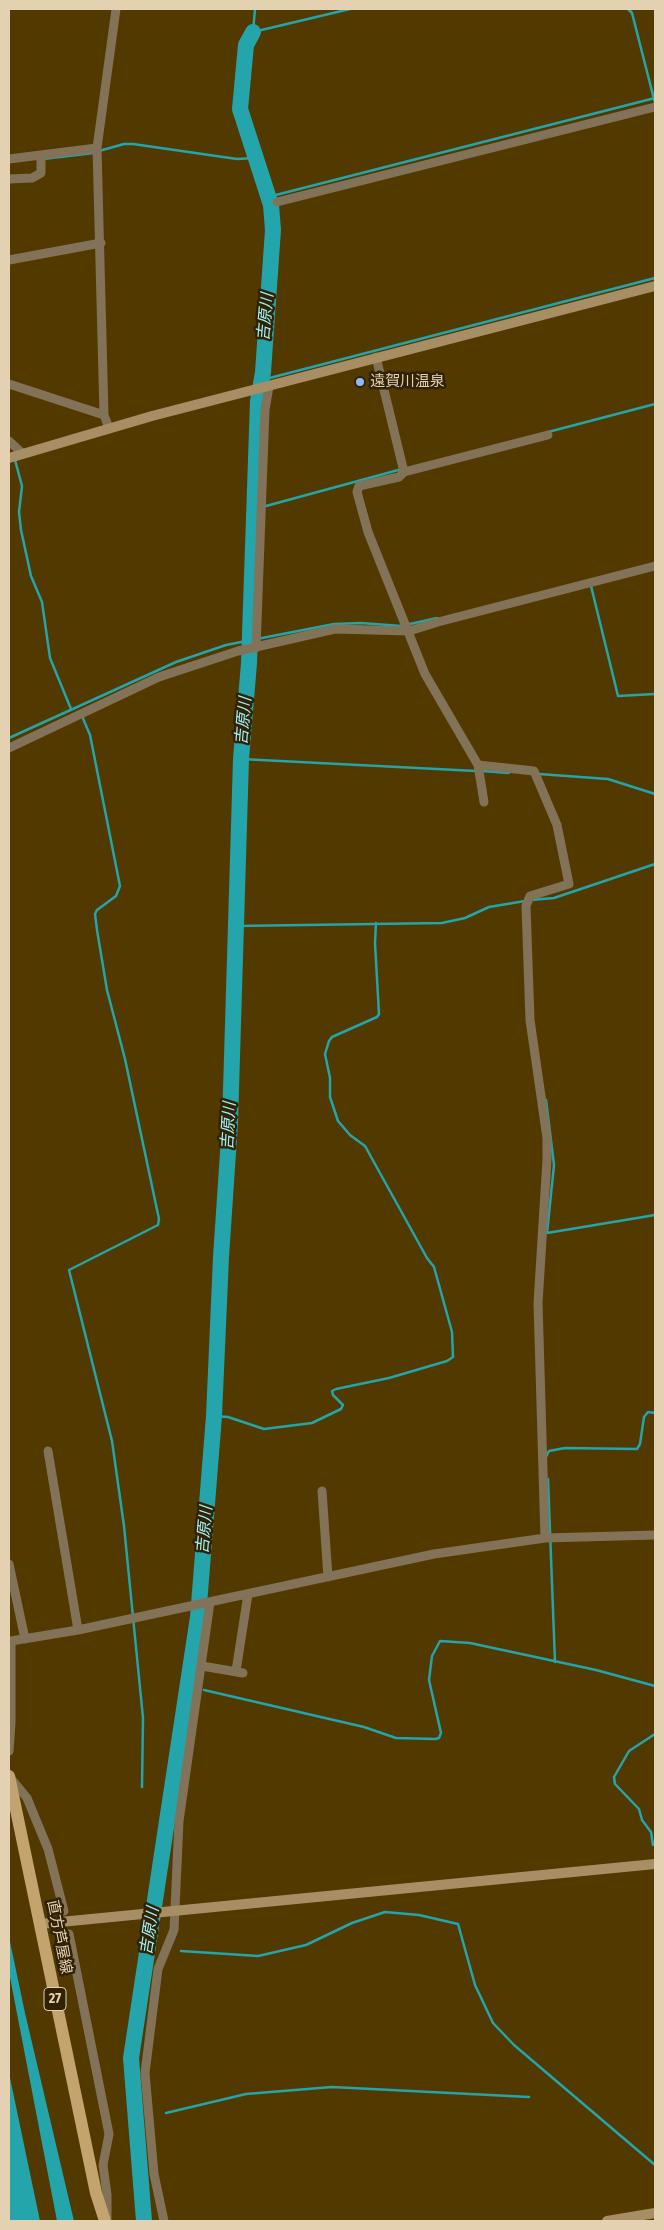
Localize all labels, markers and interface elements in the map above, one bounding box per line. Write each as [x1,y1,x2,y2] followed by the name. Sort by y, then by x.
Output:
[254,292,278,342] water label: 吉原川
[370,373,445,391] place label: 遠賀川温泉
[354,376,366,388] marker: 遠賀川温泉
[232,696,256,746] water label: 吉原川
[218,1102,240,1150] water label: 吉原川
[193,1505,217,1555] water label: 吉原川
[43,1898,75,1976] street label: 直方芦屋線
[137,1906,163,1956] water label: 吉原川
[44,1988,66,2010] road number: 27

